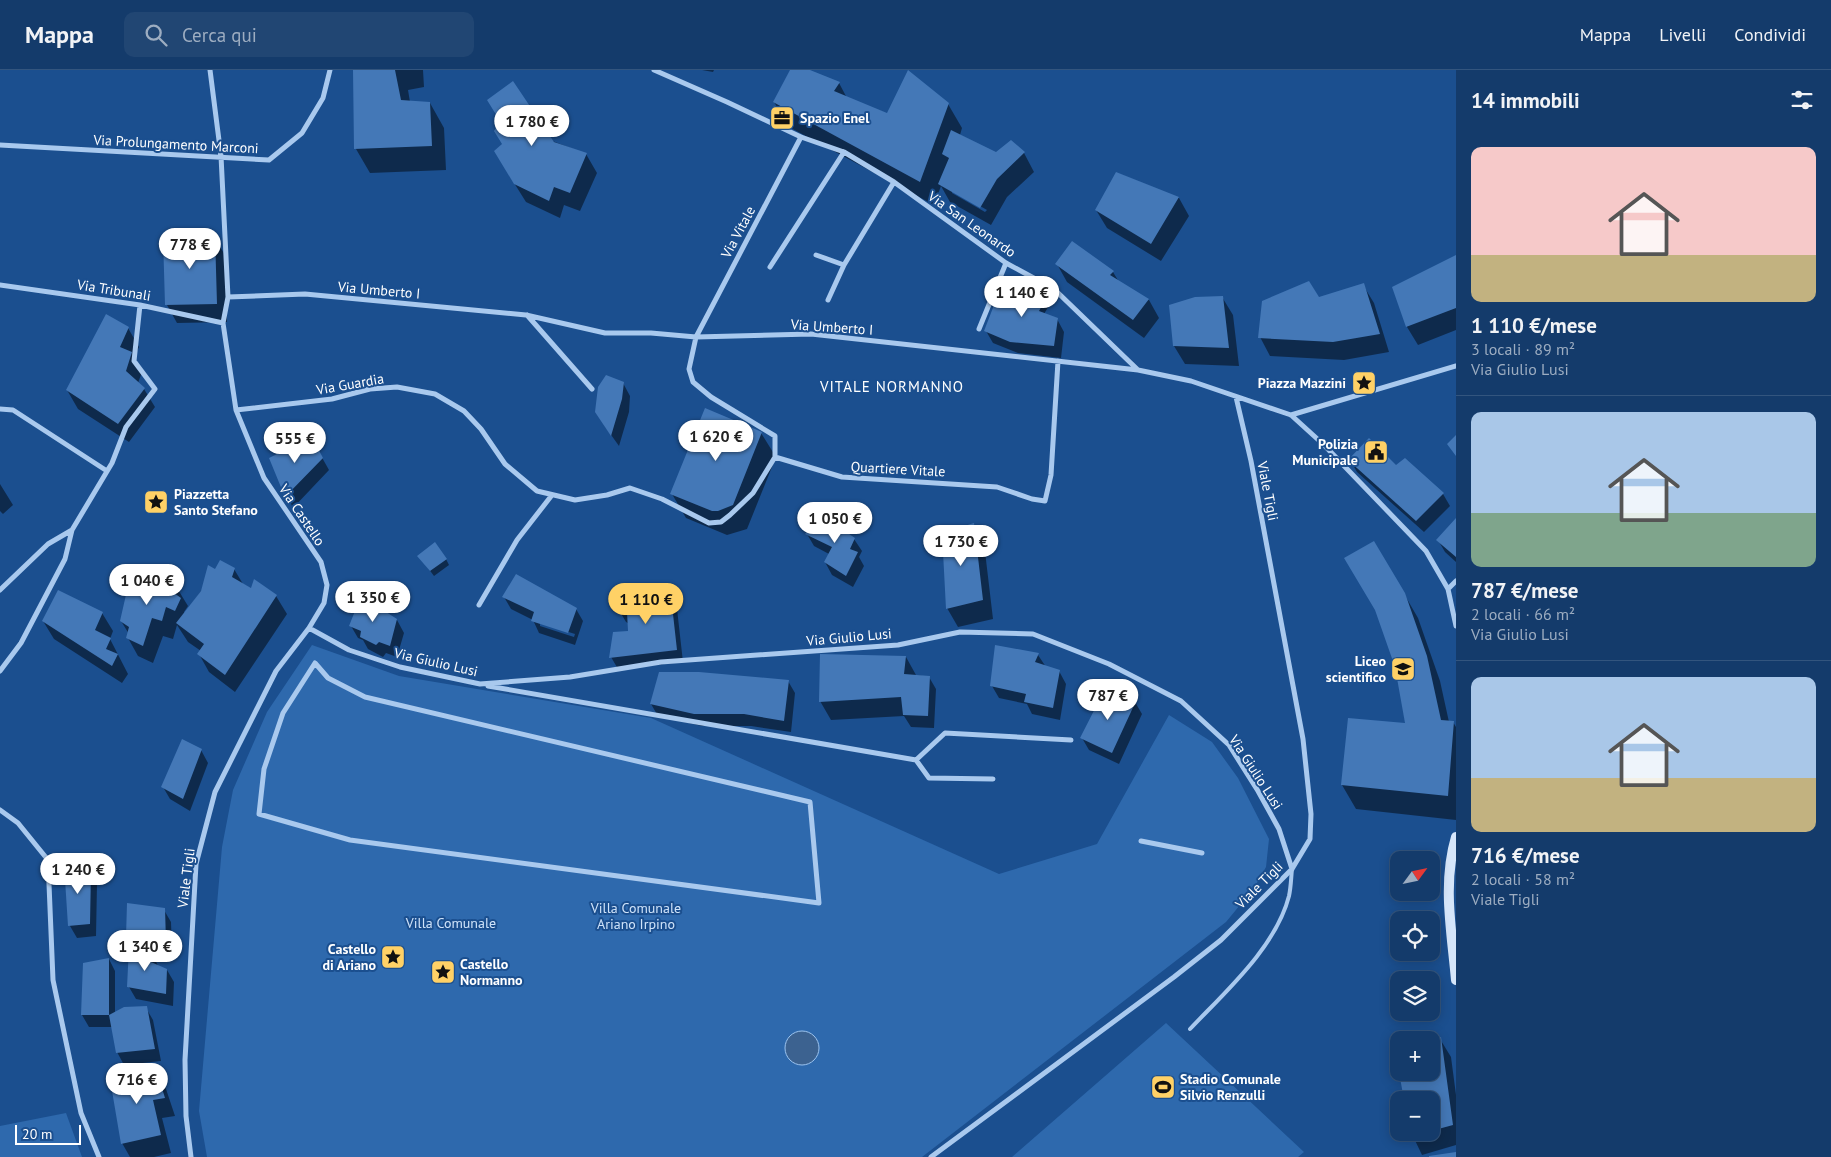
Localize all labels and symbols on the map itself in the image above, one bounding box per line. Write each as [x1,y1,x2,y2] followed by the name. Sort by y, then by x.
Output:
[486,104,578,147] pin: 1 780 €
[769,105,795,131] office icon: Spazio Enel
[800,109,870,127] place label: Spazio Enel
[92,131,259,157] street label: Via Prolungamento Marconi
[924,186,1020,261] street label: Via San Leonardo
[716,203,759,262] street label: Via Vitale
[155,228,225,270] pin: 778 €
[75,275,152,305] street label: Via Tribunali
[976,276,1068,318] pin: 1 140 €
[336,277,421,303] street label: Via Umberto I
[789,315,874,339] street label: Via Umberto I
[314,369,385,399] street label: Via Guardia
[1351,370,1377,396] place icon: Piazza Mazzini
[1258,374,1346,392] place label: Piazza Mazzini
[819,377,964,396] district label: VITALE NORMANNO
[670,420,762,462] pin: 1 620 €
[260,422,330,464] pin: 555 €
[1292,435,1358,469] place label: Polizia Municipale
[1363,439,1389,465] public building icon: Polizia Municipale
[850,458,946,480] street label: Quartiere Vitale
[1253,459,1283,522] street label: Viale Tigli
[274,480,329,549] street label: Via Castello
[174,485,258,519] place label: Piazzetta Santo Stefano
[143,489,169,515] place icon: Piazzetta Santo Stefano
[789,502,881,544] pin: 1 050 €
[915,524,1007,567] pin: 1 730 €
[101,564,193,606] pin: 1 040 €
[327,580,419,623] pin: 1 350 €
[600,582,692,625] pin: 1 110 €
[805,624,892,650] street label: Via Giulio Lusi
[391,643,480,680] street label: Via Giulio Lusi
[1326,652,1386,686] place label: Liceo scientifico
[1390,656,1416,682] school or university icon: Liceo scientifico
[1073,678,1143,721] pin: 787 €
[1225,730,1287,813] street label: Via Giulio Lusi
[173,847,199,910] street label: Viale Tigli
[1390,851,1440,901] north arrow
[32,852,124,895] pin: 1 240 €
[1231,857,1287,913] street label: Viale Tigli
[590,899,681,933] park label: Villa Comunale Ariano Irpino
[405,914,496,932] park label: Villa Comunale
[99,930,191,972] pin: 1 340 €
[322,940,376,974] place label: Castello di Ariano
[380,944,406,970] place icon: Castello di Ariano
[460,955,523,989] place label: Castello Normanno
[430,959,456,985] place icon: Castello Normanno
[102,1062,172,1105] pin: 716 €
[1180,1070,1281,1104] place label: Stadio Comunale Silvio Renzulli
[1150,1074,1176,1100] sports icon: Stadio Comunale Silvio Renzulli
[15,1122,81,1145] scale bar

